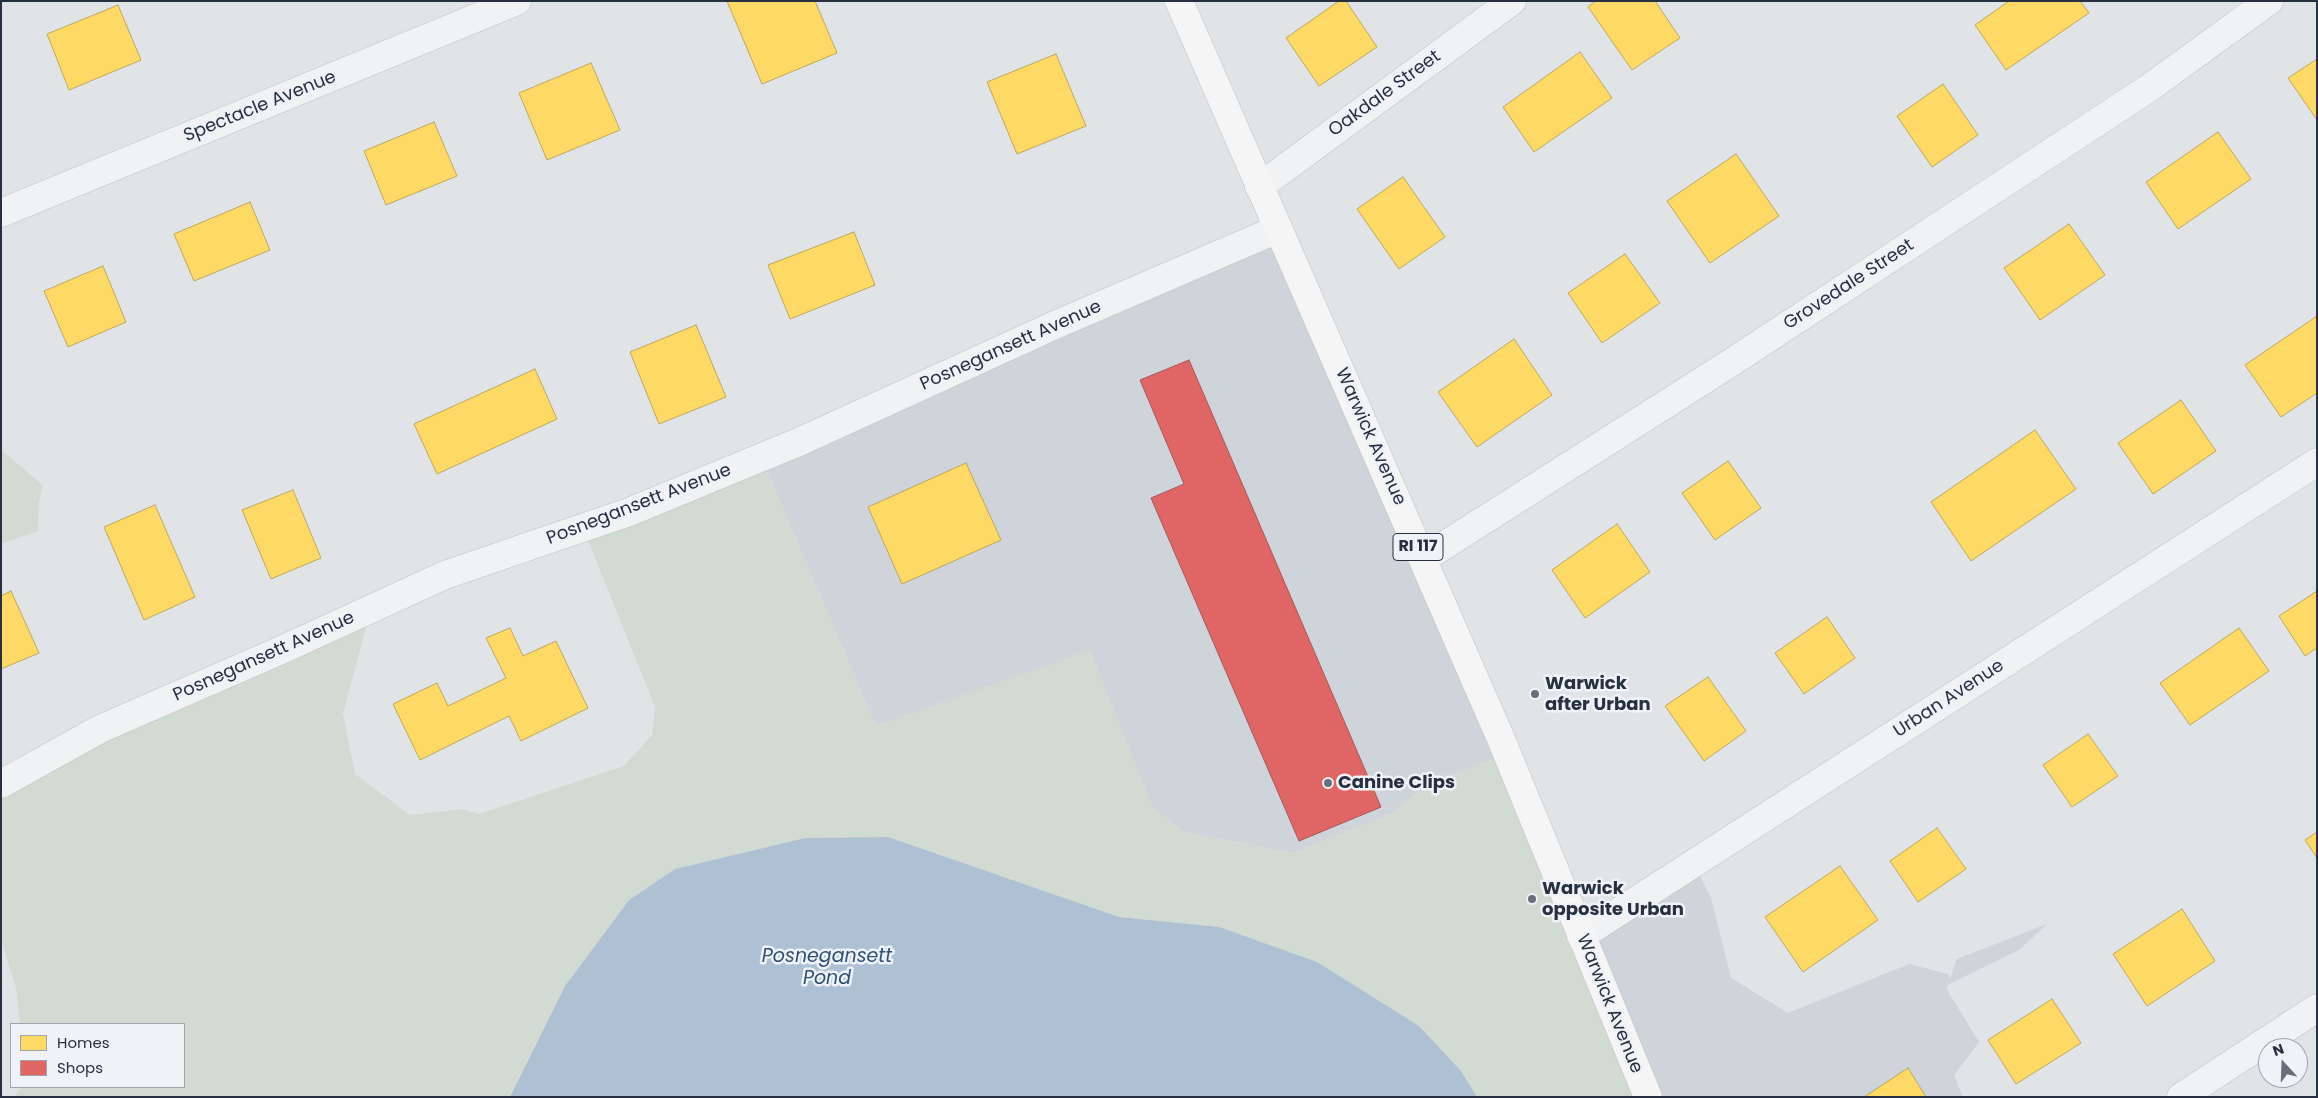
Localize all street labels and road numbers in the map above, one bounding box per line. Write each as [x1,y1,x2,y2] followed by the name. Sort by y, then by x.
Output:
[1325,46,1445,142] street label: Oakdale Street
[181,67,339,147] street label: Spectacle Avenue
[1780,235,1918,335] street label: Grovedale Street
[917,296,1105,396] street label: Posnegansett Avenue
[1330,365,1410,509] street label: Warwick Avenue
[544,460,734,550] street label: Posnegansett Avenue
[1393,534,1443,560] road number: RI 117
[170,607,358,707] street label: Posnegansett Avenue
[1890,655,2008,743] street label: Urban Avenue
[1571,931,1647,1077] street label: Warwick Avenue

